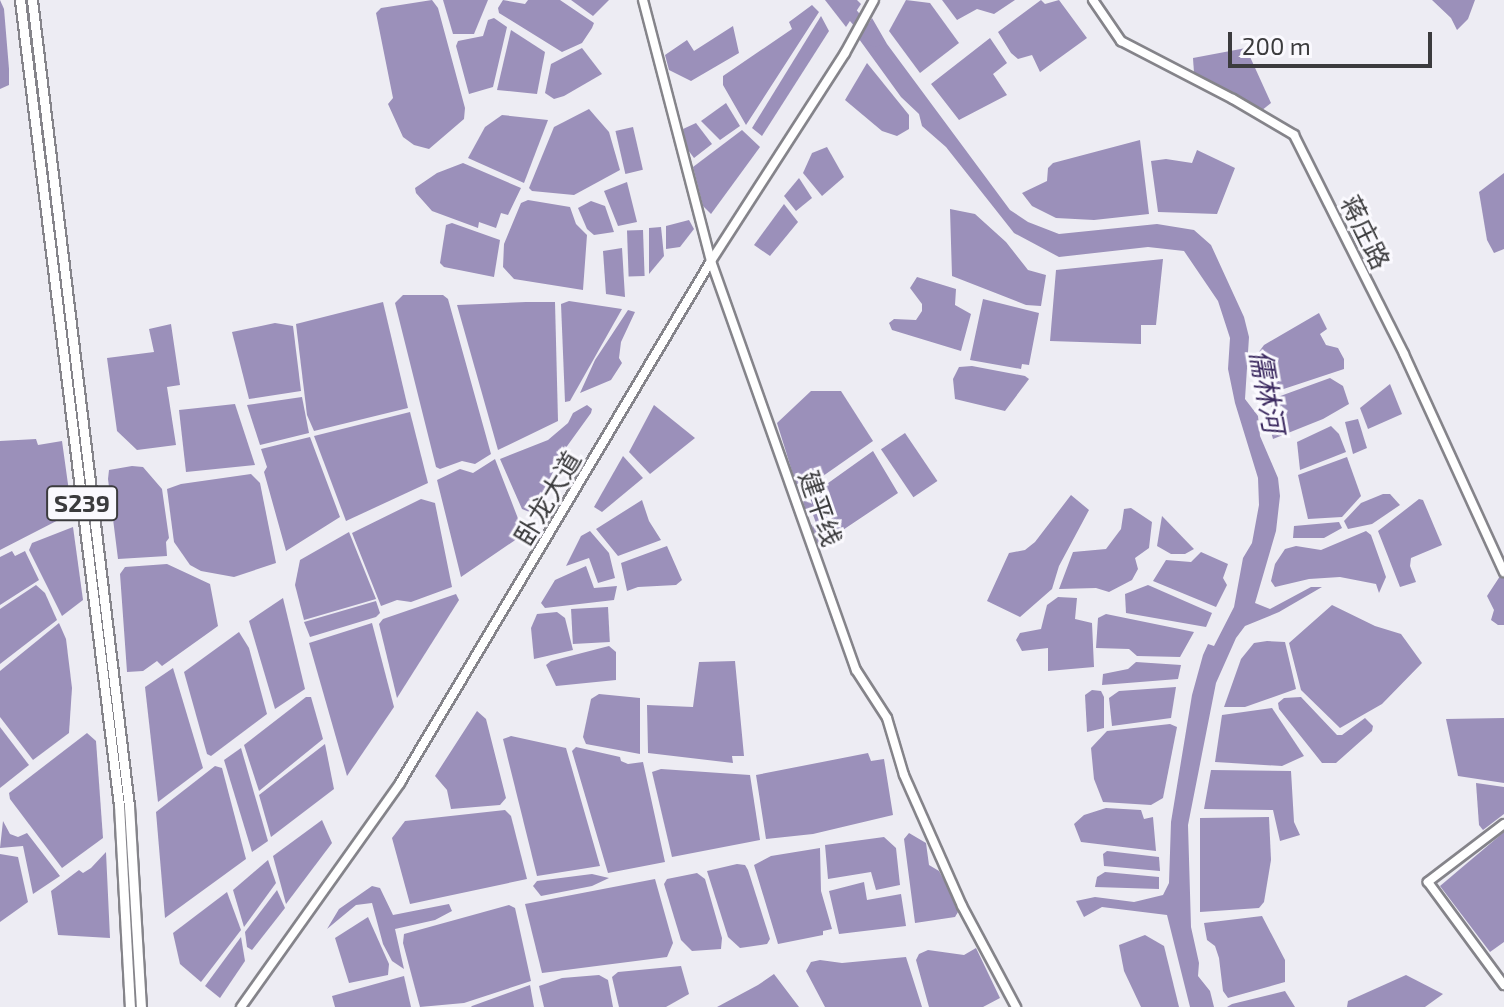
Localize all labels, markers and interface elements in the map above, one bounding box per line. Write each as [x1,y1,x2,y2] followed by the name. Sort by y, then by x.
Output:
[1232,16,1436,66] scale bar
[1242,31,1311,60] text: 200 m
[1335,190,1397,274] street label: 蒋庄路
[1244,347,1292,435] water label: 儒林河
[507,445,587,551] street label: 卧龙大道
[794,466,848,550] street label: 建平线
[46,483,118,523] road number: S239

